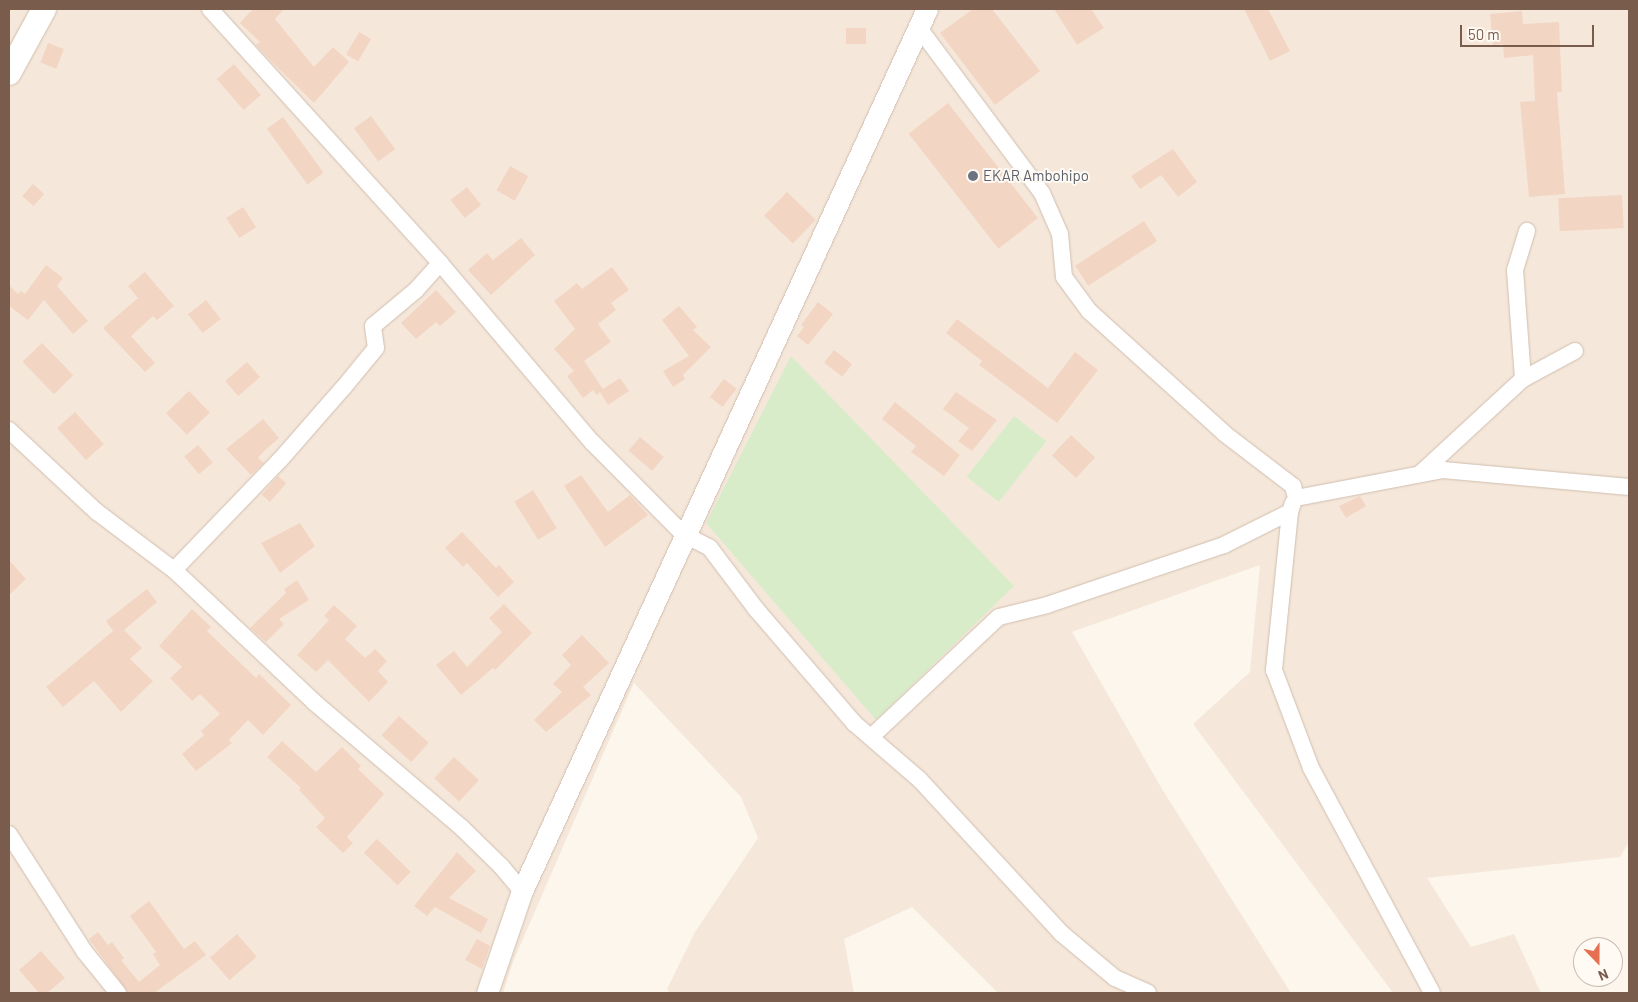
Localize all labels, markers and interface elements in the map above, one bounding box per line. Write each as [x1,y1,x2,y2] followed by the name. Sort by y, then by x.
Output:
[1463,15,1597,47] scale bar
[1468,25,1500,43] text: 50 m
[983,167,1089,185] place label: EKAR Ambohipo
[967,170,979,182] marker: EKAR Ambohipo
[1573,937,1623,987] north arrow
[1596,966,1611,985] text: N

